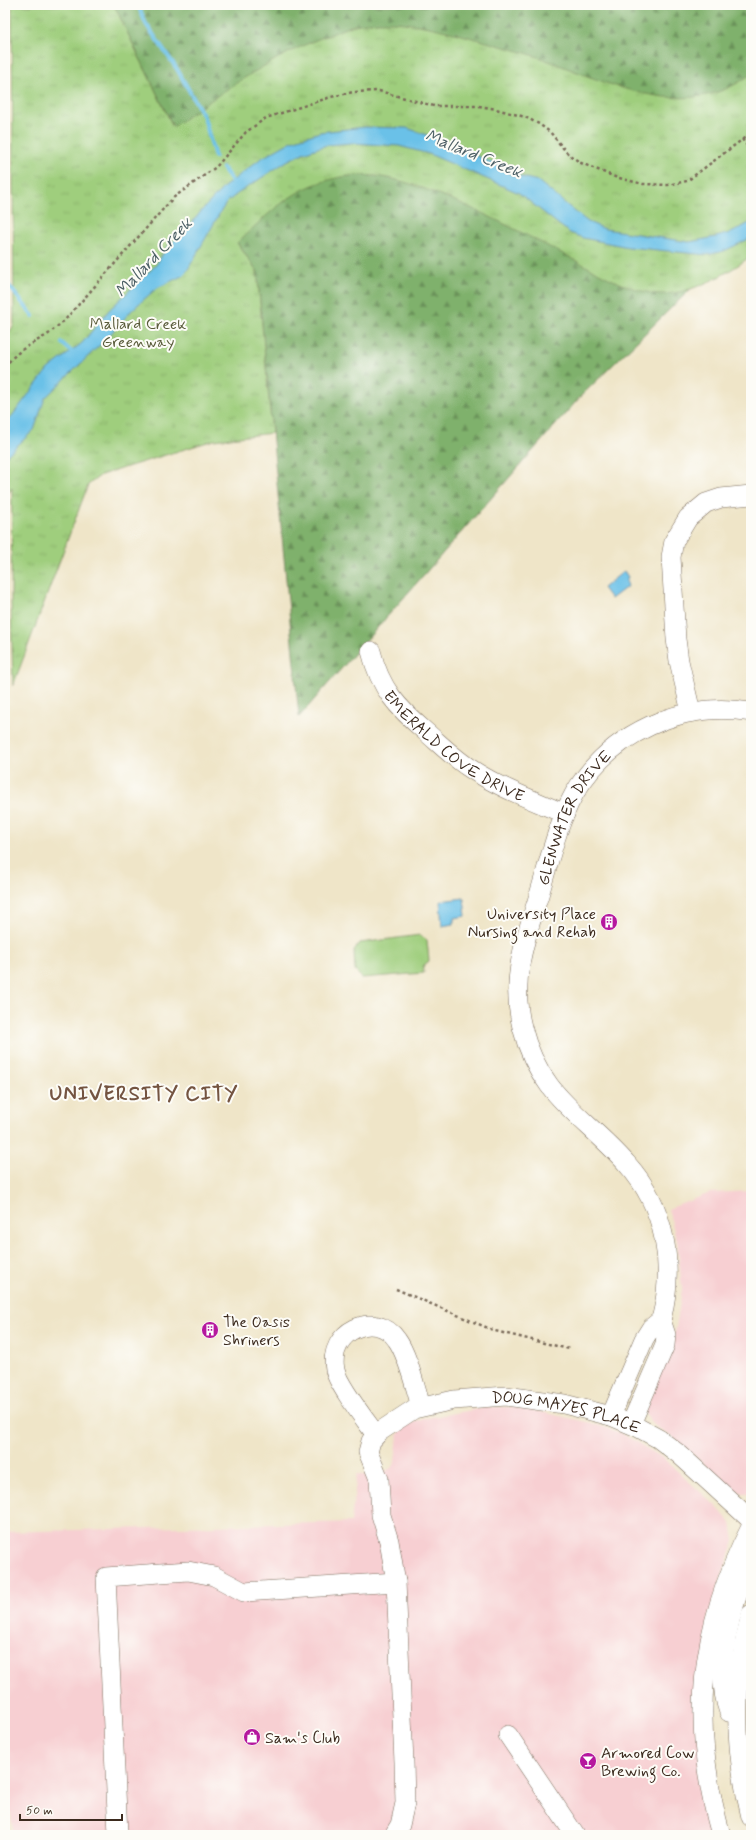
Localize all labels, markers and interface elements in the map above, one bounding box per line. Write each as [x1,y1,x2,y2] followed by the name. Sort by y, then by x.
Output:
[422,124,527,184] water label: Mallard Creek
[110,212,198,302] water label: Mallard Creek
[90,314,186,353] park label: Mallard Creek Greenway
[378,687,527,807] street label: EMERALD COVE DRIVE
[533,746,617,888] street label: GLENWATER DRIVE
[468,904,596,944] place label: University Place Nursing and Rehab
[599,912,619,932] building icon: University Place Nursing and Rehab
[50,1081,238,1108] district label: UNIVERSITY CITY
[223,1312,290,1351] place label: The Oasis Shriners
[200,1320,220,1340] building icon: The Oasis Shriners
[491,1387,644,1439] street label: DOUG MAYES PLACE
[242,1727,262,1747] shop icon: Sam's Club
[265,1728,340,1749] place label: Sam's Club
[601,1743,695,1783] place label: Armored Cow Brewing Co.
[578,1751,598,1771] bar icon: Armored Cow Brewing Co.
[20,1796,122,1822] scale bar
[26,1803,53,1819] text: 50 m

